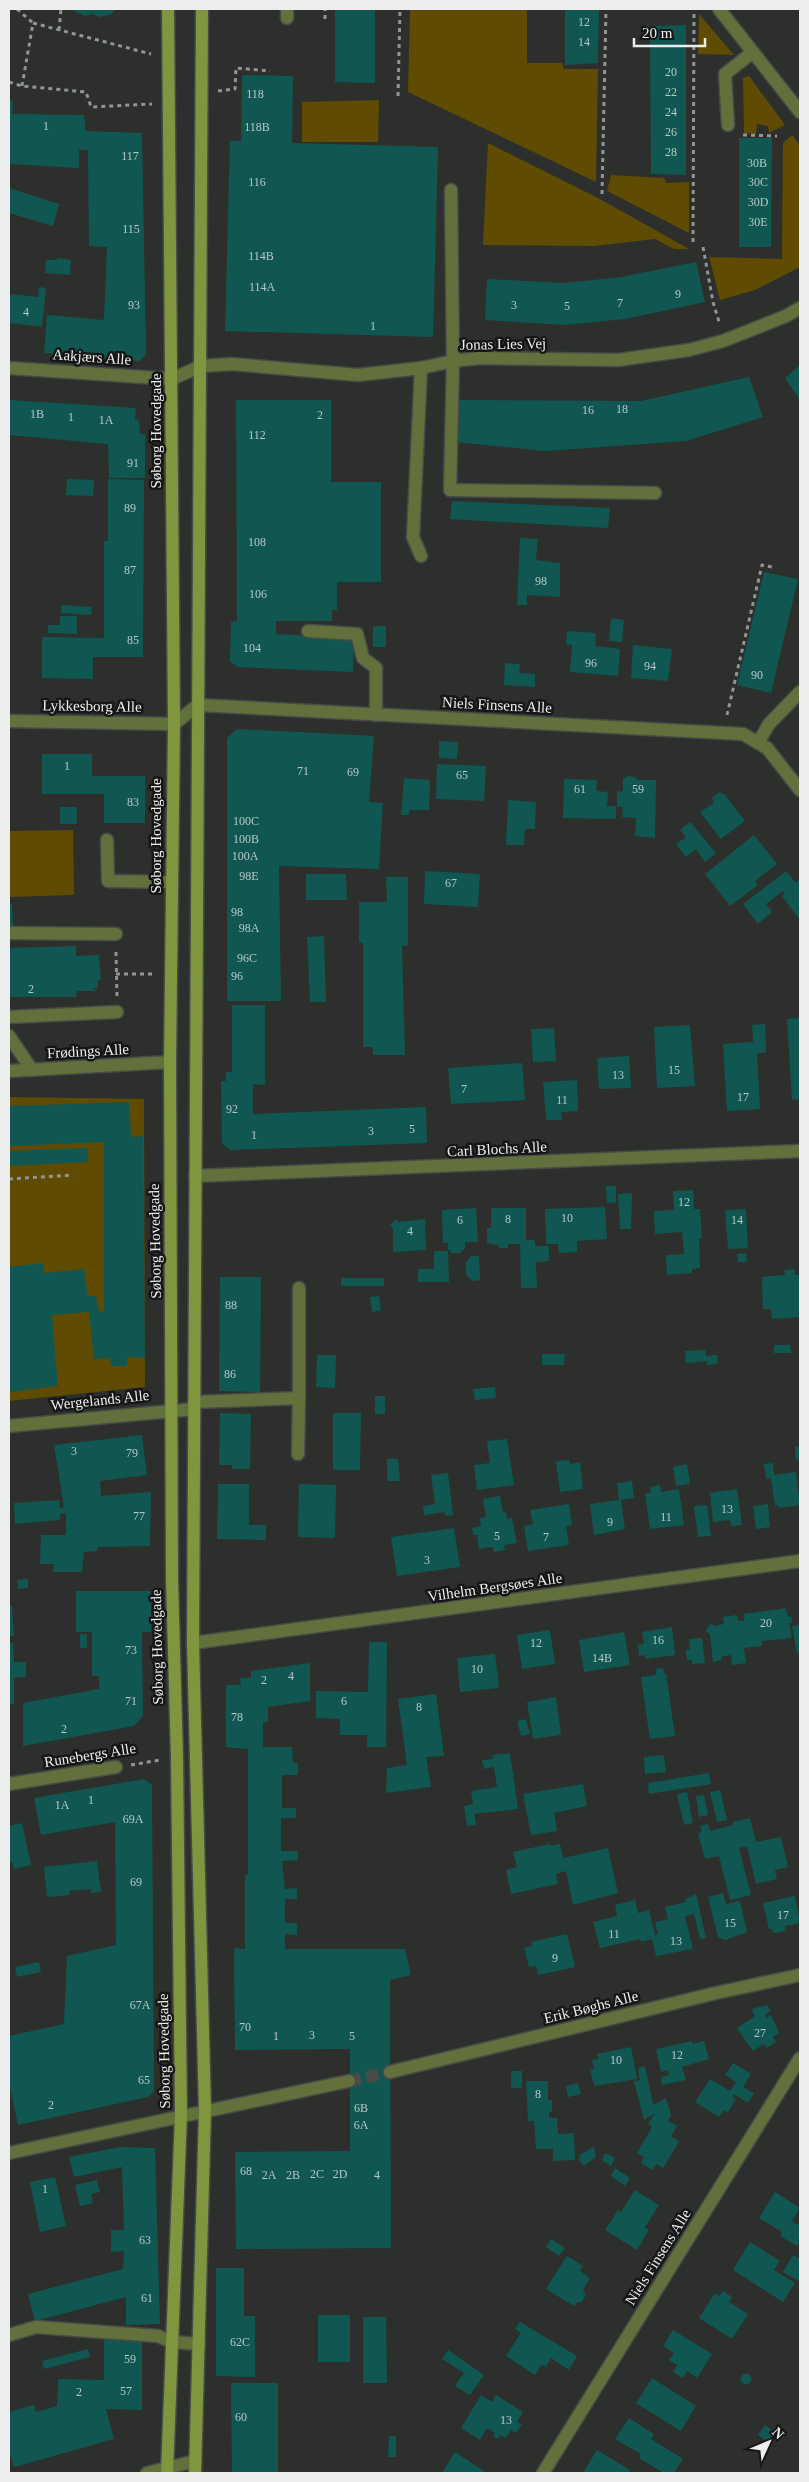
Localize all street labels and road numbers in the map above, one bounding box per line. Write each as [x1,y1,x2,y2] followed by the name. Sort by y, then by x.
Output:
[460,335,546,353] street label: Jonas Lies Vej
[52,346,132,368] street label: Aakjærs Alle
[148,373,164,489] street label: Søborg Hovedgade
[442,694,553,716] street label: Niels Finsens Alle
[42,697,142,715] street label: Lykkesborg Alle
[148,778,164,894] street label: Søborg Hovedgade
[47,1041,130,1061] street label: Frødings Alle
[447,1138,548,1160] street label: Carl Blochs Alle
[146,1183,164,1299] street label: Søborg Hovedgade
[50,1387,150,1413] street label: Wergelands Alle
[427,1570,564,1604] street label: Vilhelm Bergsøes Alle
[148,1589,166,1705] street label: Søborg Hovedgade
[43,1740,137,1770] street label: Runebergs Alle
[542,1987,640,2026] street label: Erik Bøghs Alle
[155,1993,173,2109] street label: Søborg Hovedgade
[622,2206,694,2308] street label: Niels Finsens Alle

